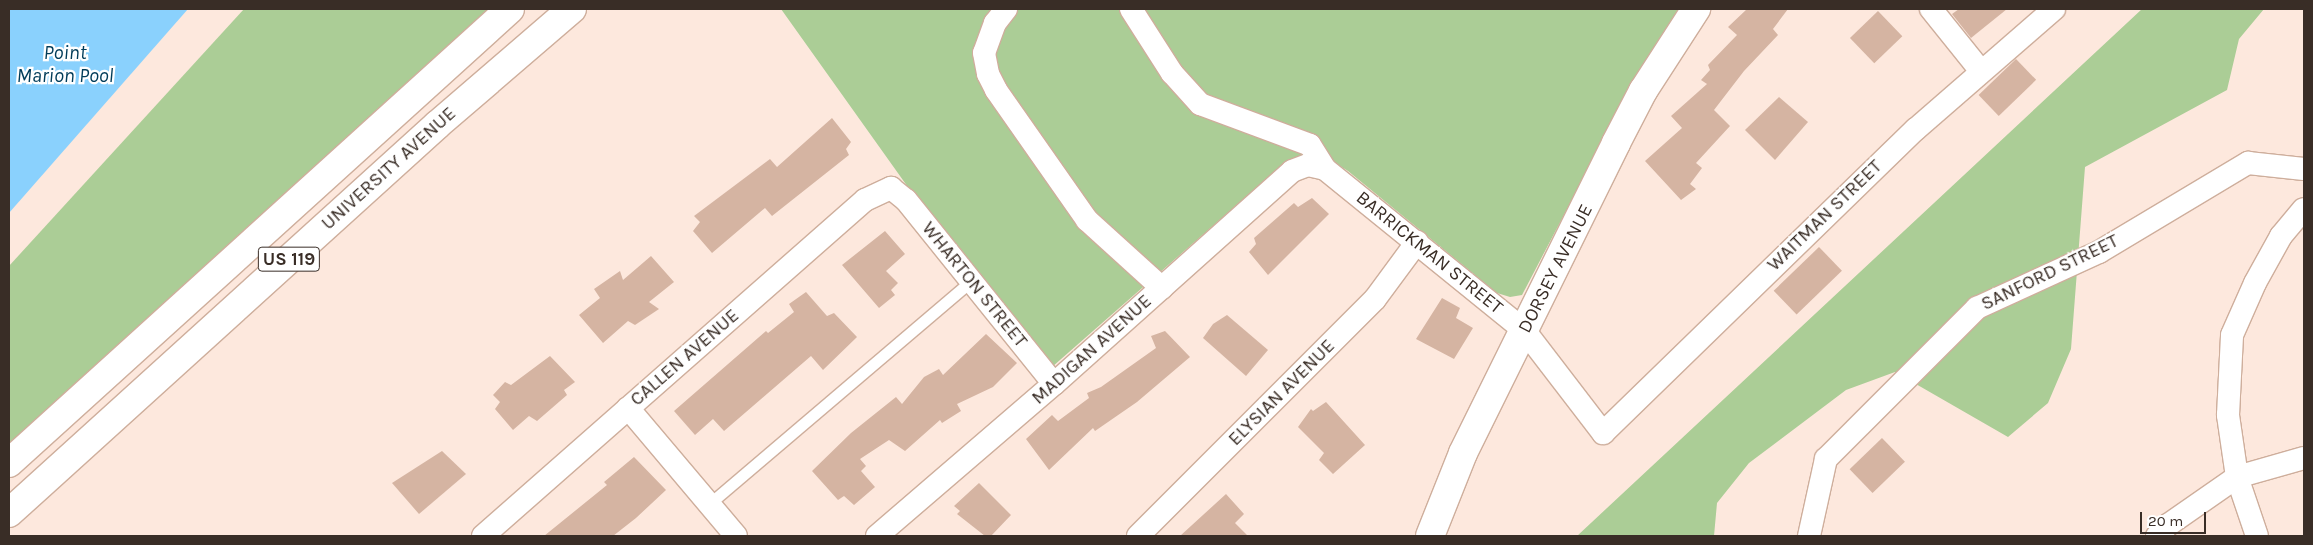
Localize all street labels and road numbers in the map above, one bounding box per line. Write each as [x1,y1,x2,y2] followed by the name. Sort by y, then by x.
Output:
[317,103,461,235] street label: UNIVERSITY AVENUE
[1763,156,1887,276] street label: WAITMAN STREET
[1351,187,1507,319] street label: BARRICKMAN STREET
[1514,201,1598,337] street label: DORSEY AVENUE
[916,218,1032,352] street label: WHARTON STREET
[1978,230,2122,316] street label: SANFORD STREET
[258,243,320,274] road number: US 119
[1027,290,1157,410] street label: MADIGAN AVENUE
[626,305,744,411] street label: CALLEN AVENUE
[1224,335,1340,451] street label: ELYSIAN AVENUE

